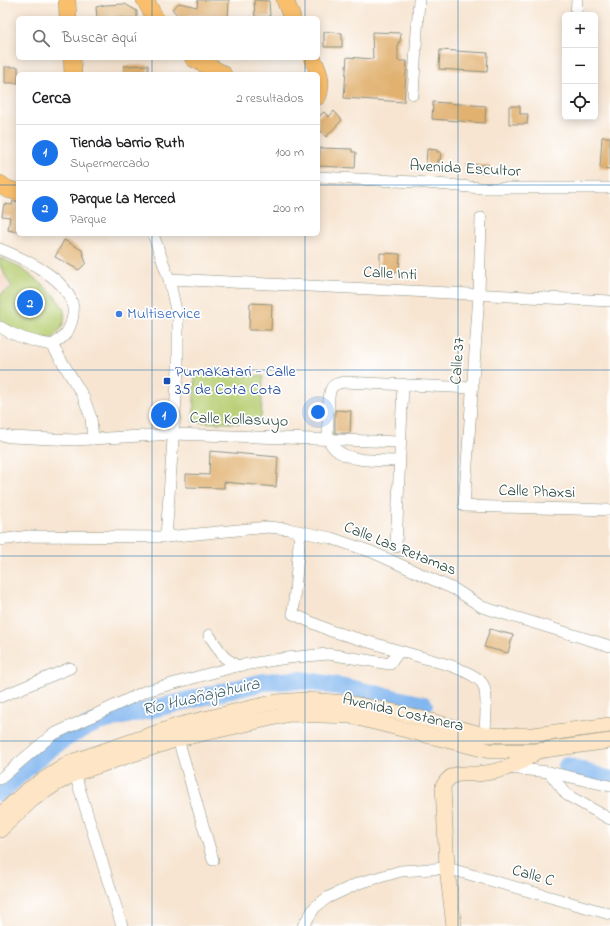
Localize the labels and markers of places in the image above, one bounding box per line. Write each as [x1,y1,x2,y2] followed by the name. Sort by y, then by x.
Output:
[17,288,43,318] pin: 2
[127,302,201,326] place label: Multiservice
[114,309,124,319] marker: Multiservice
[175,360,297,402] place label: PumaKatari - Calle 35 de Cota Cota
[162,376,172,386] marker: PumaKatari - Calle 35 de Cota Cota
[151,400,177,430] pin: 1

